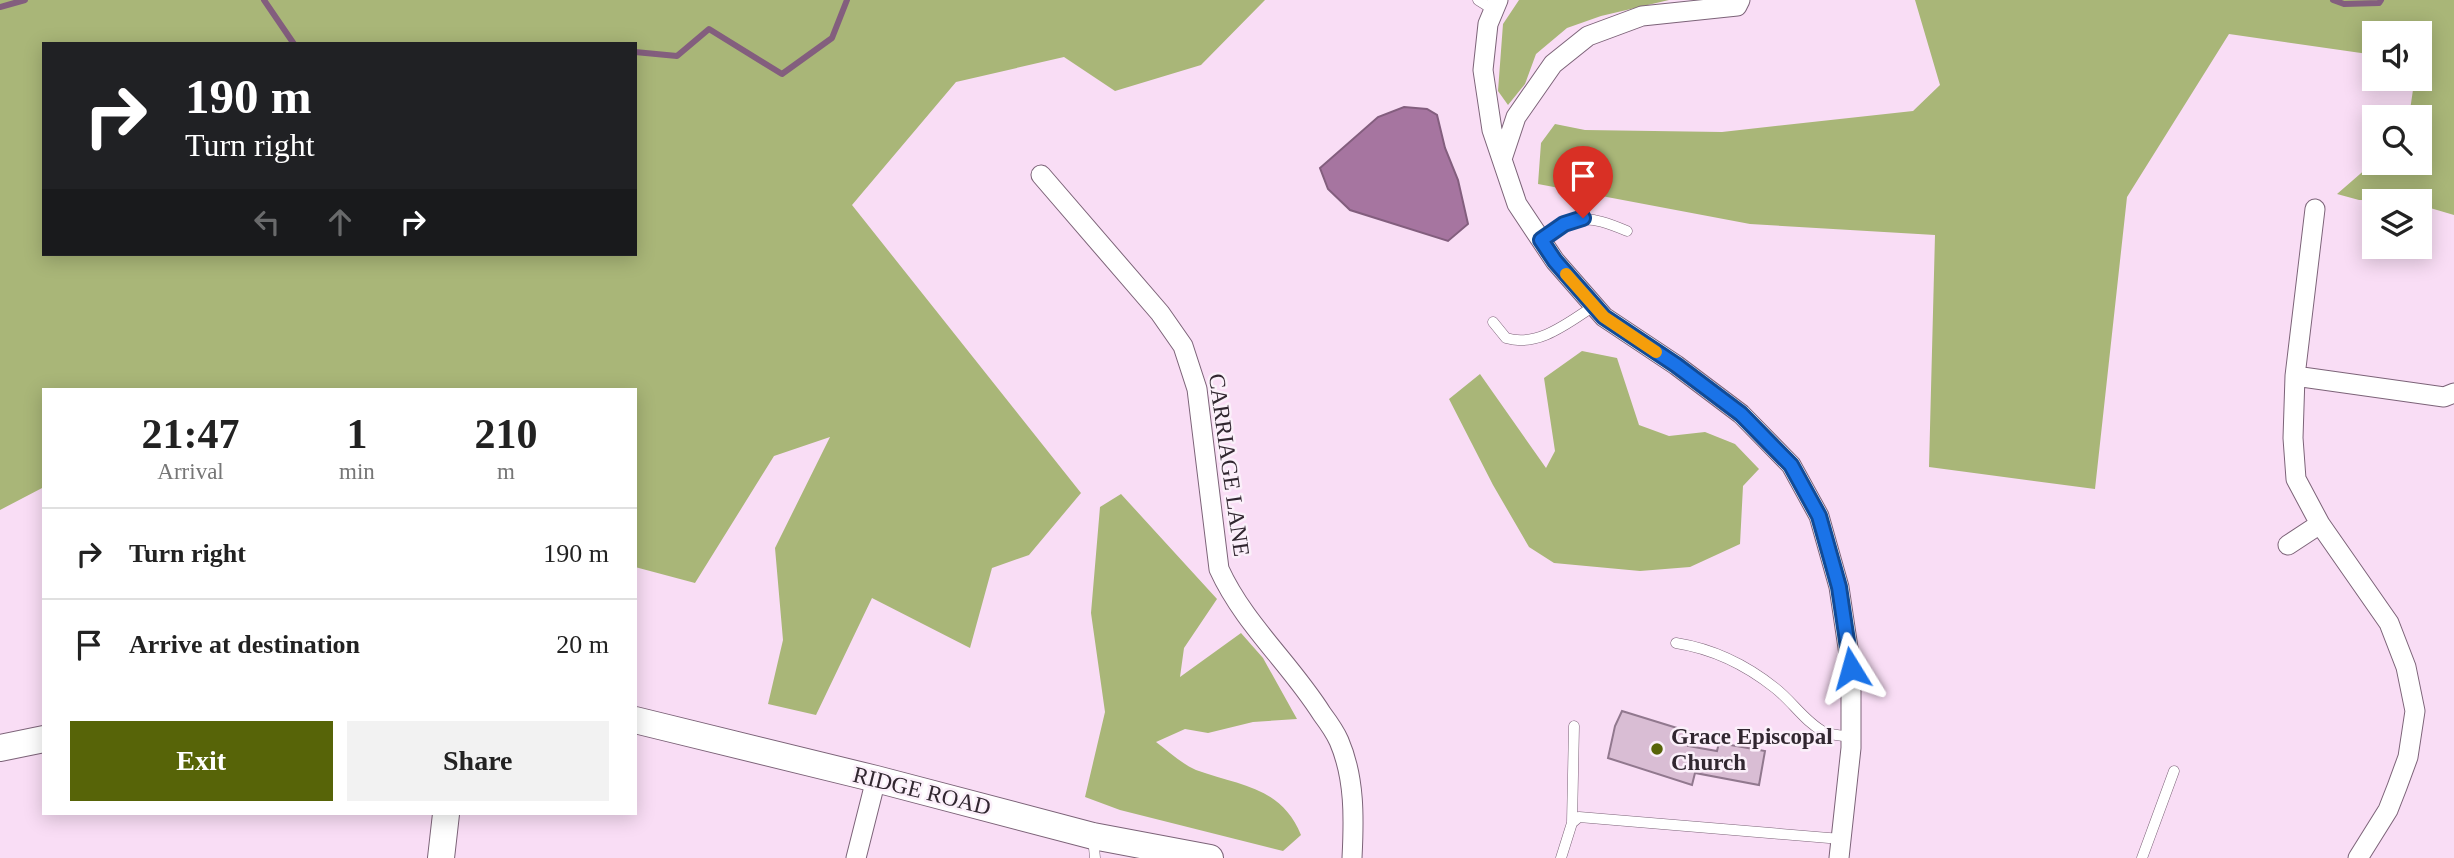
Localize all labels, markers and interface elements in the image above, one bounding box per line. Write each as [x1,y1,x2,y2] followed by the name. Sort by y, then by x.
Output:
[2362,21,2432,259] map controls
[2362,21,2432,91] button: sound
[185,69,312,124] text: 190 m
[70,70,161,161] icon: right
[2362,105,2432,175] button: search
[185,127,315,163] text: Turn right
[1553,146,1613,218] pin
[1564,157,1602,195] icon: arrive
[2362,189,2432,259] button: layers
[248,203,286,241] icon: left
[321,203,359,241] icon: ahead
[394,203,432,241] icon: right
[1204,372,1254,558] street label: CARRIAGE LANE
[142,411,240,457] text: 21:47
[346,411,367,457] text: 1
[474,411,537,457] text: 210
[157,459,224,484] text: Arrival
[339,459,375,484] text: min
[497,459,515,484] text: m
[70,535,108,573] icon: right
[129,539,246,568] text: Turn right
[543,539,609,568] text: 190 m
[70,626,108,664] icon: arrive
[129,630,360,659] text: Arrive at destination
[556,630,609,659] text: 20 m
[1814,631,1888,705] position arrow
[70,721,333,801] button: Exit
[347,721,609,801] button: Share
[1671,724,1833,775] place label: Grace Episcopal Church
[1649,741,1665,757] marker: Grace Episcopal Church
[850,762,994,820] street label: RIDGE ROAD

